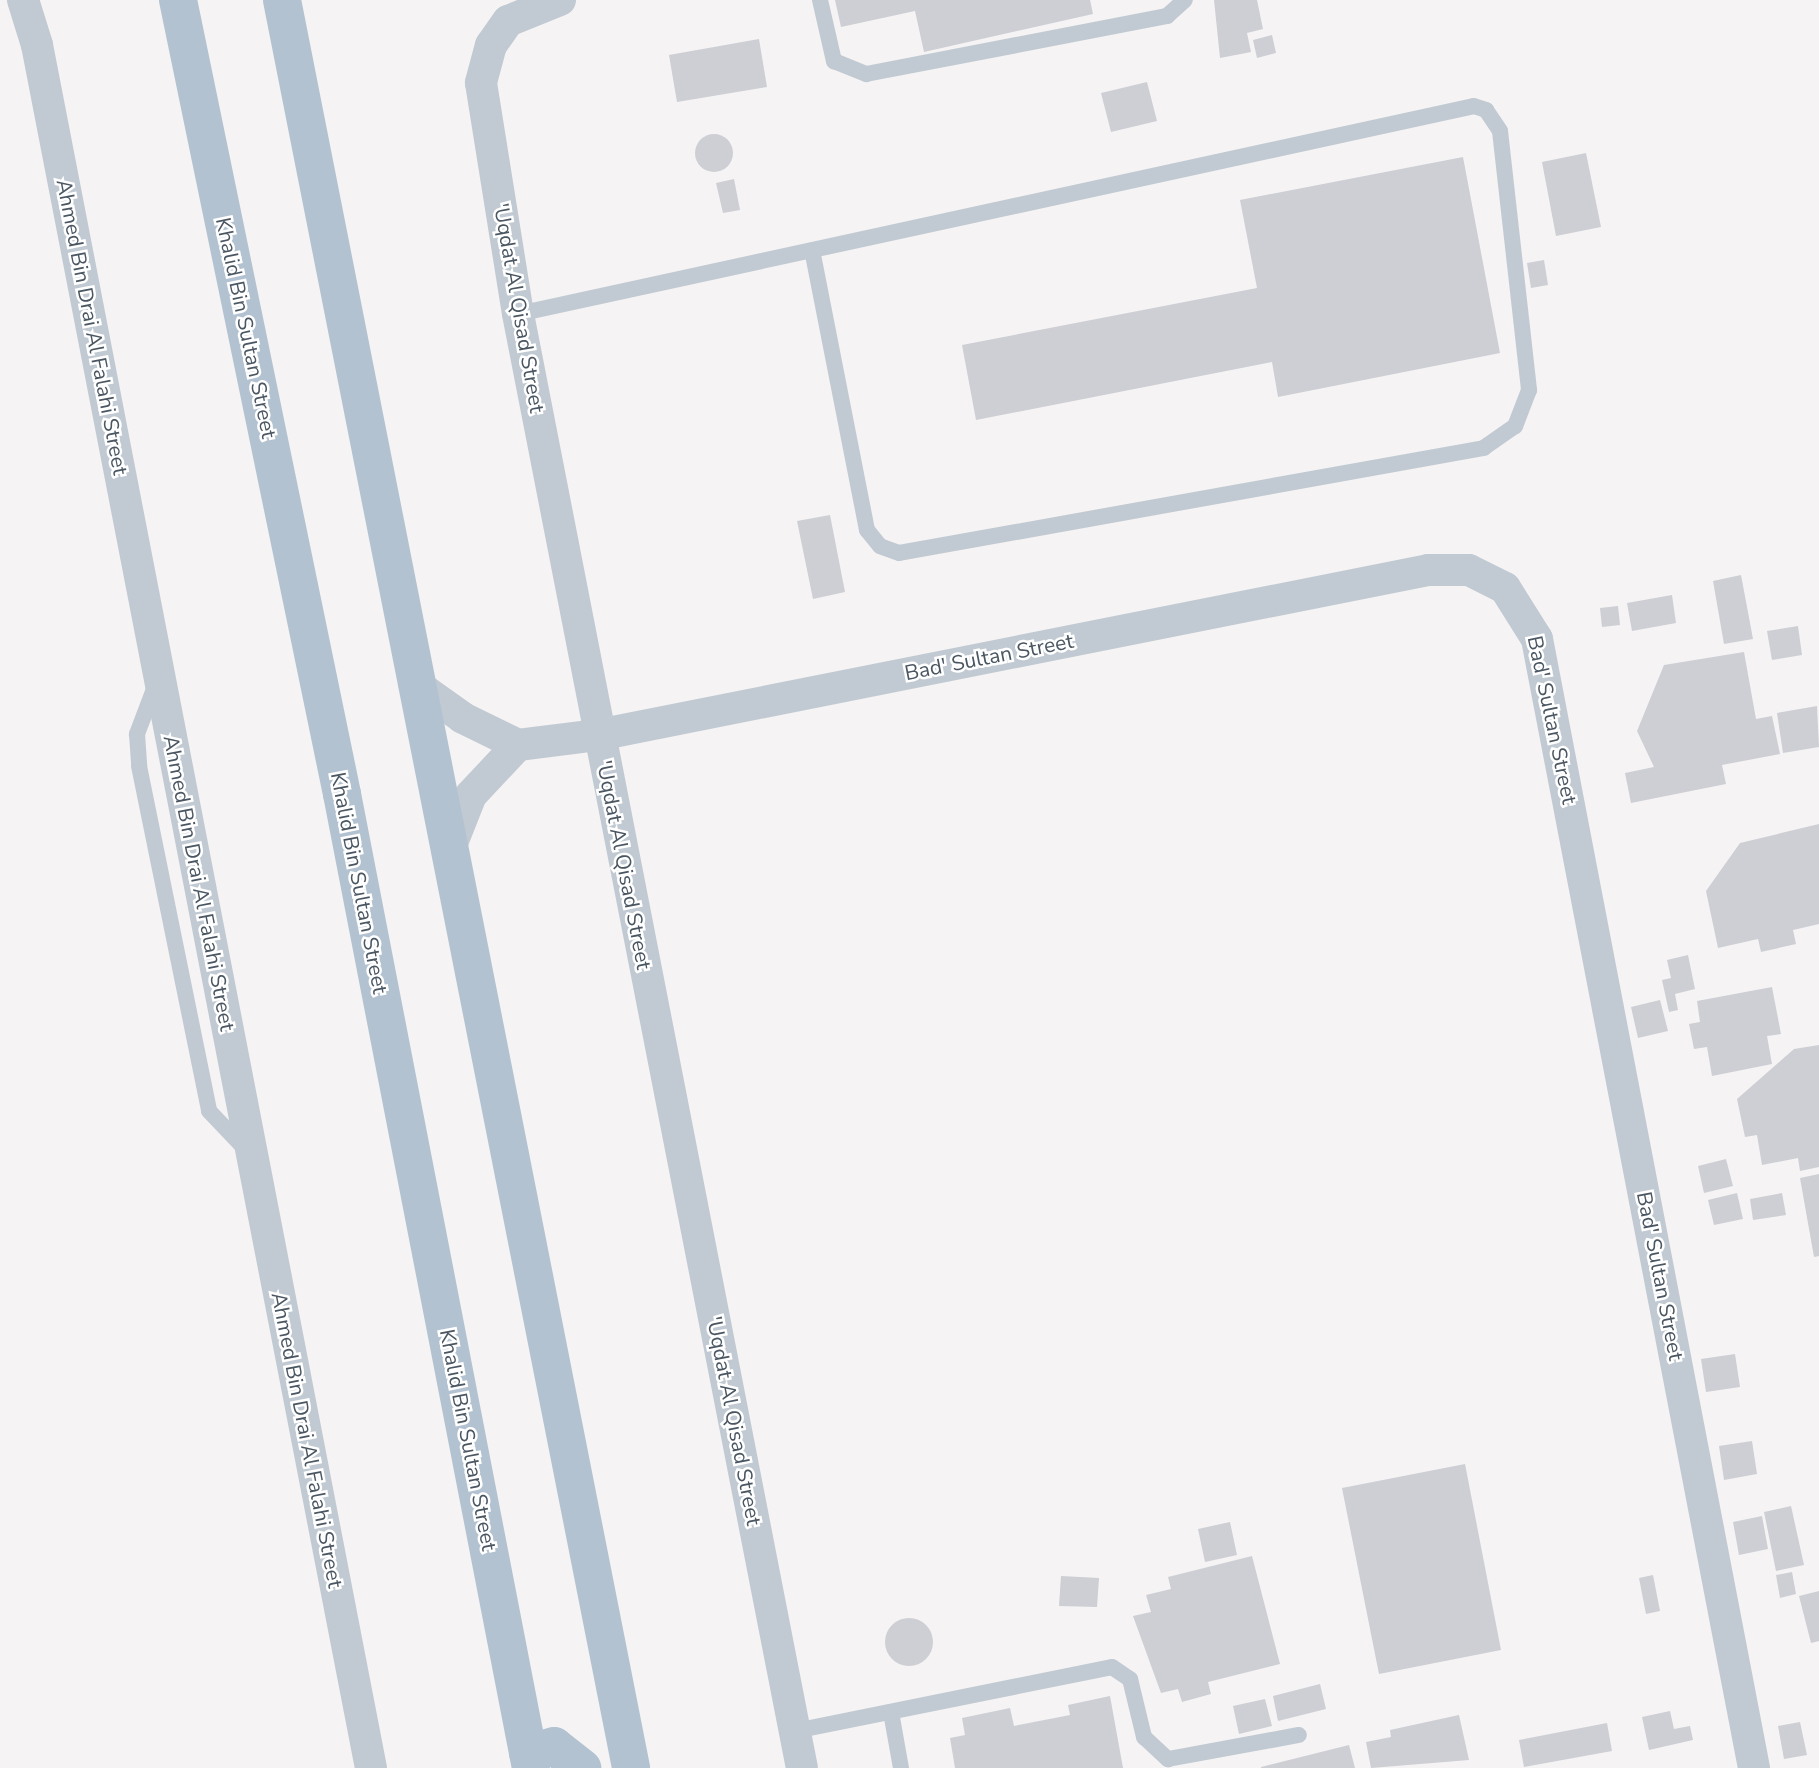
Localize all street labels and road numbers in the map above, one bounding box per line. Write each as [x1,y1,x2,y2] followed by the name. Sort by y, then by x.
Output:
[51,177,133,477] street label: Ahmed Bin Drai Al Falahi Street
[488,201,550,415] street label: 'Uqdat Al Qisad Street
[210,215,282,441] street label: Khalid Bin Sultan Street
[902,628,1076,686] street label: Bad' Sultan Street
[1522,634,1582,806] street label: Bad' Sultan Street
[158,733,240,1033] street label: Ahmed Bin Drai Al Falahi Street
[591,758,657,972] street label: 'Uqdat Al Qisad Street
[325,770,393,996] street label: Khalid Bin Sultan Street
[1631,1189,1689,1363] street label: Bad' Sultan Street
[266,1290,348,1590] street label: Ahmed Bin Drai Al Falahi Street
[701,1314,767,1528] street label: 'Uqdat Al Qisad Street
[434,1327,502,1553] street label: Khalid Bin Sultan Street

